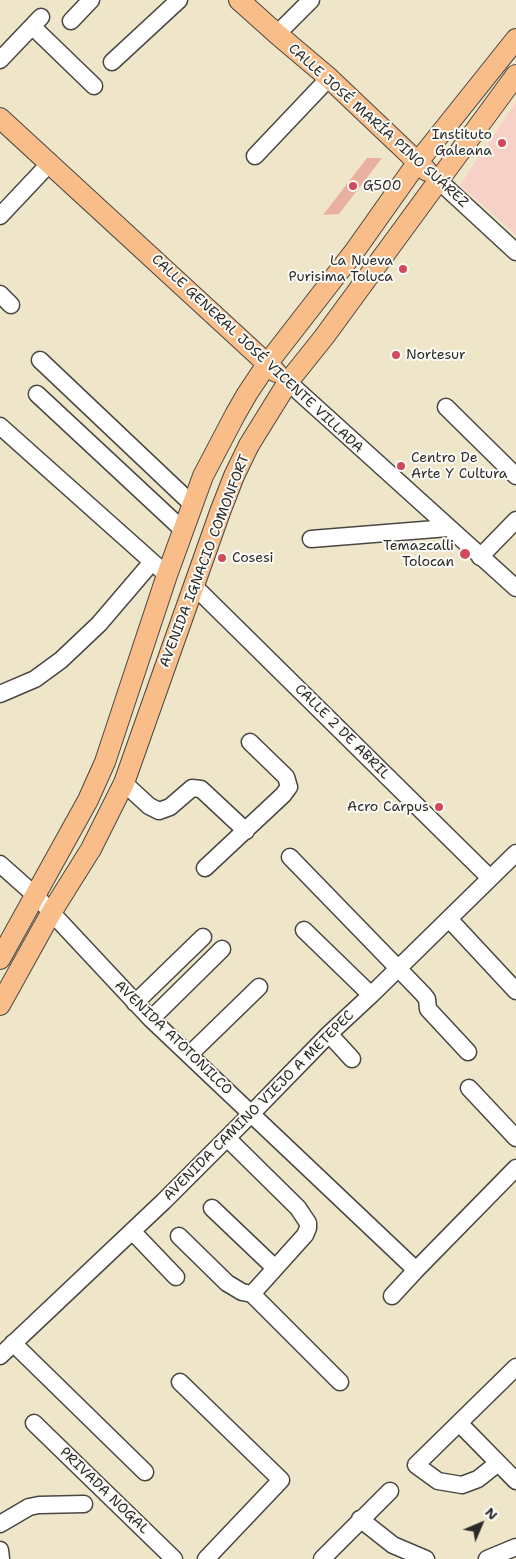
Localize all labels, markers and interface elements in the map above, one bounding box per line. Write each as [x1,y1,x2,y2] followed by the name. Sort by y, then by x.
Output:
[285,41,471,211] street label: CALLE JOSÉ MARÍA PINO SUÁREZ
[432,127,492,160] place label: Instituto Galeana
[496,137,508,149] marker: Instituto Galeana
[363,178,402,194] place label: G500
[347,180,359,192] marker: G500
[148,251,366,457] street label: CALLE GENERAL JOSÉ VICENTE VILLADA
[289,253,393,286] place label: La Nueva Purisima Toluca
[397,263,409,275] marker: La Nueva Purisima Toluca
[406,347,466,363] place label: Nortesur
[390,349,402,361] marker: Nortesur
[411,450,507,482] place label: Centro De Arte Y Cultura
[156,452,254,670] street label: AVENIDA IGNACIO COMONFORT
[395,460,407,472] marker: Centro De Arte Y Cultura
[383,538,454,570] place label: Temazcalli Tolocan
[458,547,472,561] marker: Temazcalli Tolocan
[232,550,274,566] place label: Cosesi
[216,552,228,564] marker: Cosesi
[291,681,393,783] street label: CALLE 2 DE ABRIL
[347,799,429,815] place label: Acro Carpus
[433,801,445,813] marker: Acro Carpus
[111,977,235,1099] street label: AVENIDA ATOTONILCO
[160,1007,358,1205] street label: AVENIDA CAMINO VIEJO A METEPEC
[56,1444,152,1538] street label: PRIVADA NOGAL
[456,1499,506,1549] north arrow
[481,1503,502,1524] text: N

